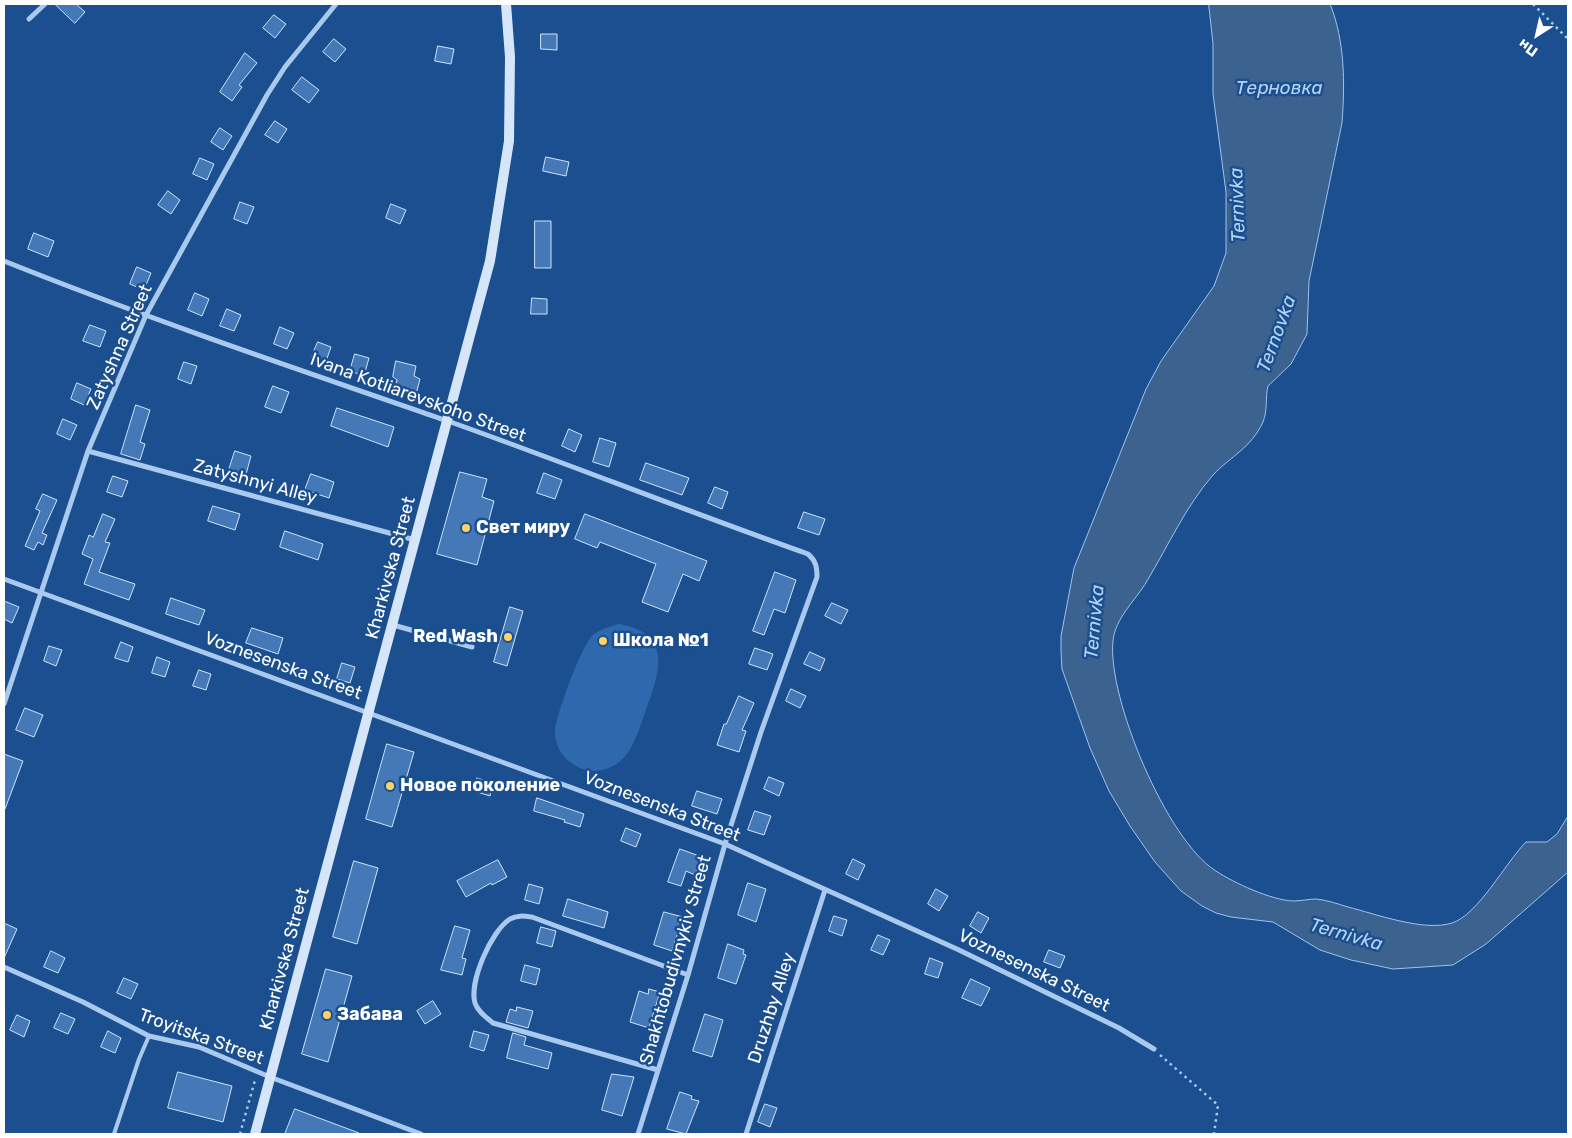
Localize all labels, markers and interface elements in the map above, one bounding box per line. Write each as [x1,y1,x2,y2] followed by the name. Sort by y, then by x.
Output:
[1512,10,1562,60] north arrow
[1515,35,1541,60] text: Пн
[1235,78,1323,100] water label: Терновка
[1225,167,1251,243] water label: Ternivka
[83,281,157,413] street label: Zatyshna Street
[1253,292,1301,376] water label: Ternovka
[307,349,529,447] street label: Ivana Kotliarevskoho Street
[191,455,319,509] street label: Zatyshnyi Alley
[362,494,420,642] street label: Kharkivska Street
[476,517,570,539] place label: Свет миру
[460,522,472,534] marker: Свет миру
[1080,584,1110,660] water label: Ternivka
[413,626,498,648] place label: Red Wash
[201,627,365,705] street label: Voznesenska Street
[613,630,709,652] place label: Школа №1
[502,631,514,643] marker: Red Wash
[597,635,609,647] marker: Школа №1
[581,767,743,847] street label: Voznesenska Street
[400,775,560,797] place label: Новое поколение
[384,780,396,792] marker: Новое поколение
[636,853,716,1067] street label: Shakhtobudivnykiv Street
[256,885,314,1033] street label: Kharkivska Street
[1307,914,1385,956] water label: Ternivka
[955,925,1113,1017] street label: Voznesenska Street
[744,950,800,1066] street label: Druzhby Alley
[135,1004,267,1070] street label: Troyitska Street
[337,1004,403,1026] place label: Забава
[321,1009,333,1021] marker: Забава

